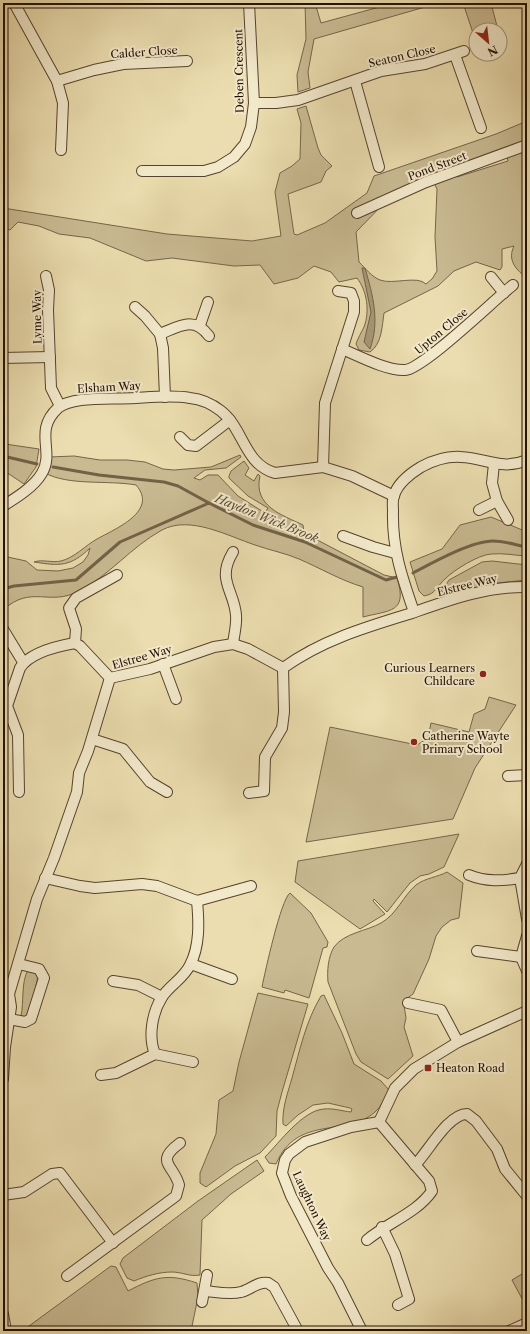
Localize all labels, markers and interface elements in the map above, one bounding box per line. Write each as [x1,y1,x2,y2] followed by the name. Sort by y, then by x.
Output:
[468,22,508,62] north arrow
[231,29,247,113] street label: Deben Crescent
[367,41,437,71] street label: Seaton Close
[485,42,500,59] text: N
[110,43,178,61] street label: Calder Close
[406,148,468,184] street label: Pond Street
[30,289,44,344] street label: Lyme Way
[412,305,470,357] street label: Upton Close
[77,378,142,396] street label: Elsham Way
[212,490,322,546] water label: Haydon Wick Brook
[435,571,499,599] street label: Elstree Way
[111,642,174,672] street label: Elstree Way
[384,661,475,688] place label: Curious Learners Childcare
[478,669,488,679] marker: Curious Learners Childcare
[422,729,510,756] place label: Catherine Wayte Primary School
[409,737,419,747] marker: Catherine Wayte Primary School
[436,1061,505,1075] place label: Heaton Road
[423,1063,433,1073] marker: Heaton Road
[290,1169,335,1244] street label: Laughton Way

